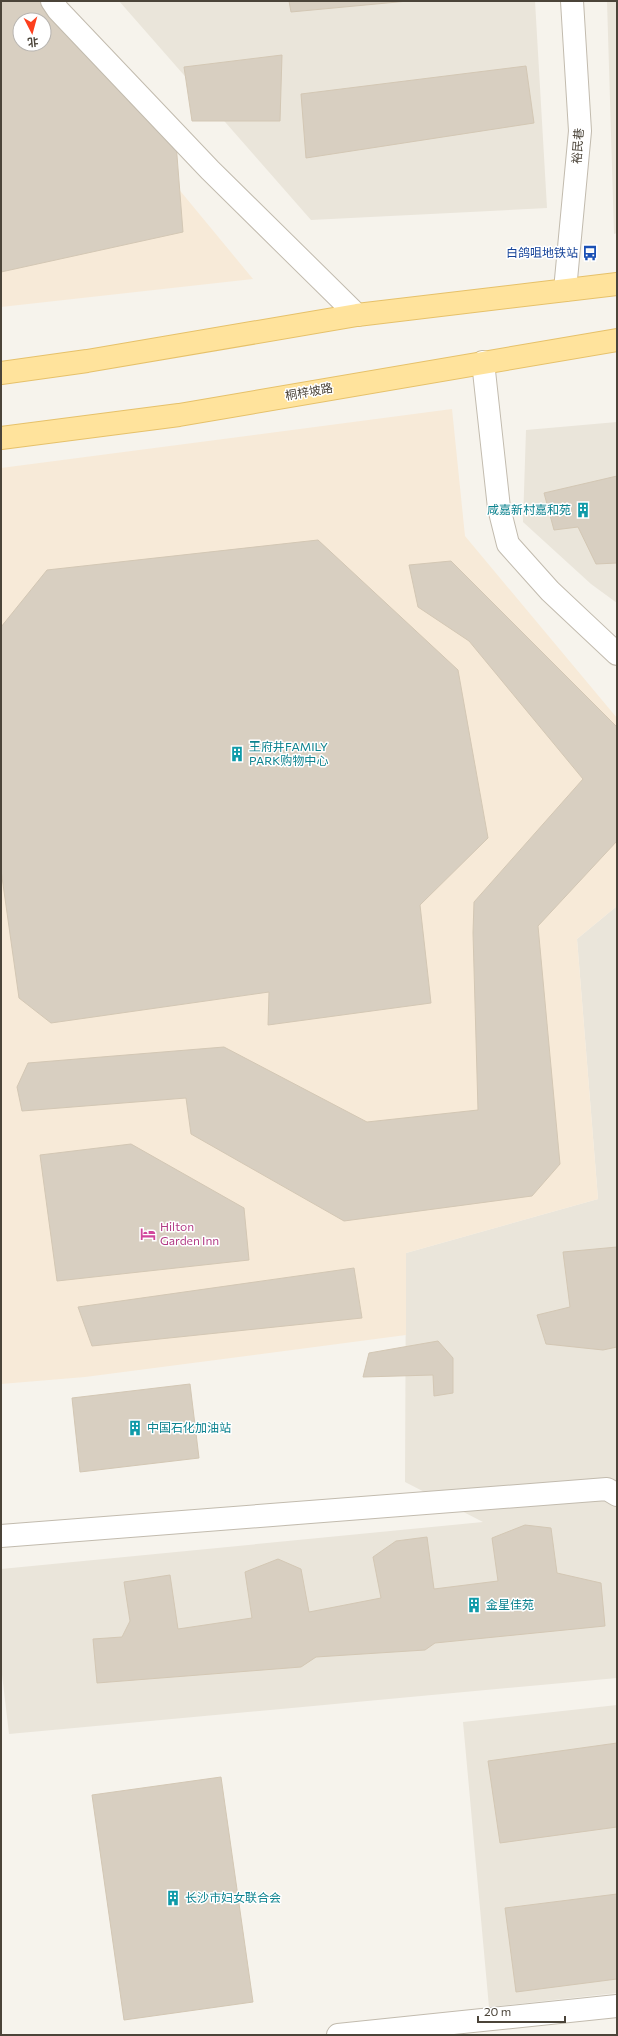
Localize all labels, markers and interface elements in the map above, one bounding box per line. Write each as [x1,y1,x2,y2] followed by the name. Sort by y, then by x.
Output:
[12,12,52,52] north arrow
[27,35,39,49] text: 北
[569,127,585,164] street label: 裕民巷
[581,244,599,262] bus stop icon: 白鸽咀地铁站
[506,245,578,259] place label: 白鸽咀地铁站
[284,380,334,402] street label: 桐梓坡路
[574,501,592,519] building icon: 咸嘉新村嘉和苑
[487,502,571,516] place label: 咸嘉新村嘉和苑
[249,739,328,767] place label: 王府井FAMILY PARK购物中心
[228,745,246,763] building icon: 王府井FAMILY PARK购物中心
[160,1219,219,1247] place label: Hilton Garden Inn
[139,1225,157,1243] hotel icon: Hilton Garden Inn
[126,1419,144,1437] building icon: 中国石化加油站
[147,1420,231,1434] place label: 中国石化加油站
[465,1596,483,1614] building icon: 金星佳苑
[486,1597,534,1611] place label: 金星佳苑
[164,1889,182,1907] building icon: 长沙市妇女联合会
[185,1890,281,1904] place label: 长沙市妇女联合会
[478,1998,565,2024] scale bar
[484,2004,511,2018] text: 20 m

